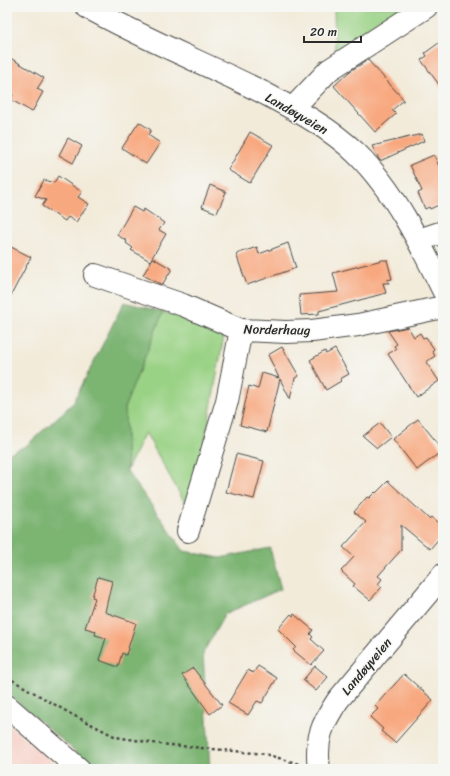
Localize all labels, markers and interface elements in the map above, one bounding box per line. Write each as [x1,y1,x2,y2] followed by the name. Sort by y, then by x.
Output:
[304,18,361,44] scale bar
[310,21,337,43] text: 20 m
[261,86,333,141] street label: Landøyveien
[243,317,311,342] street label: Norderhaug
[335,632,398,700] street label: Landøyveien

